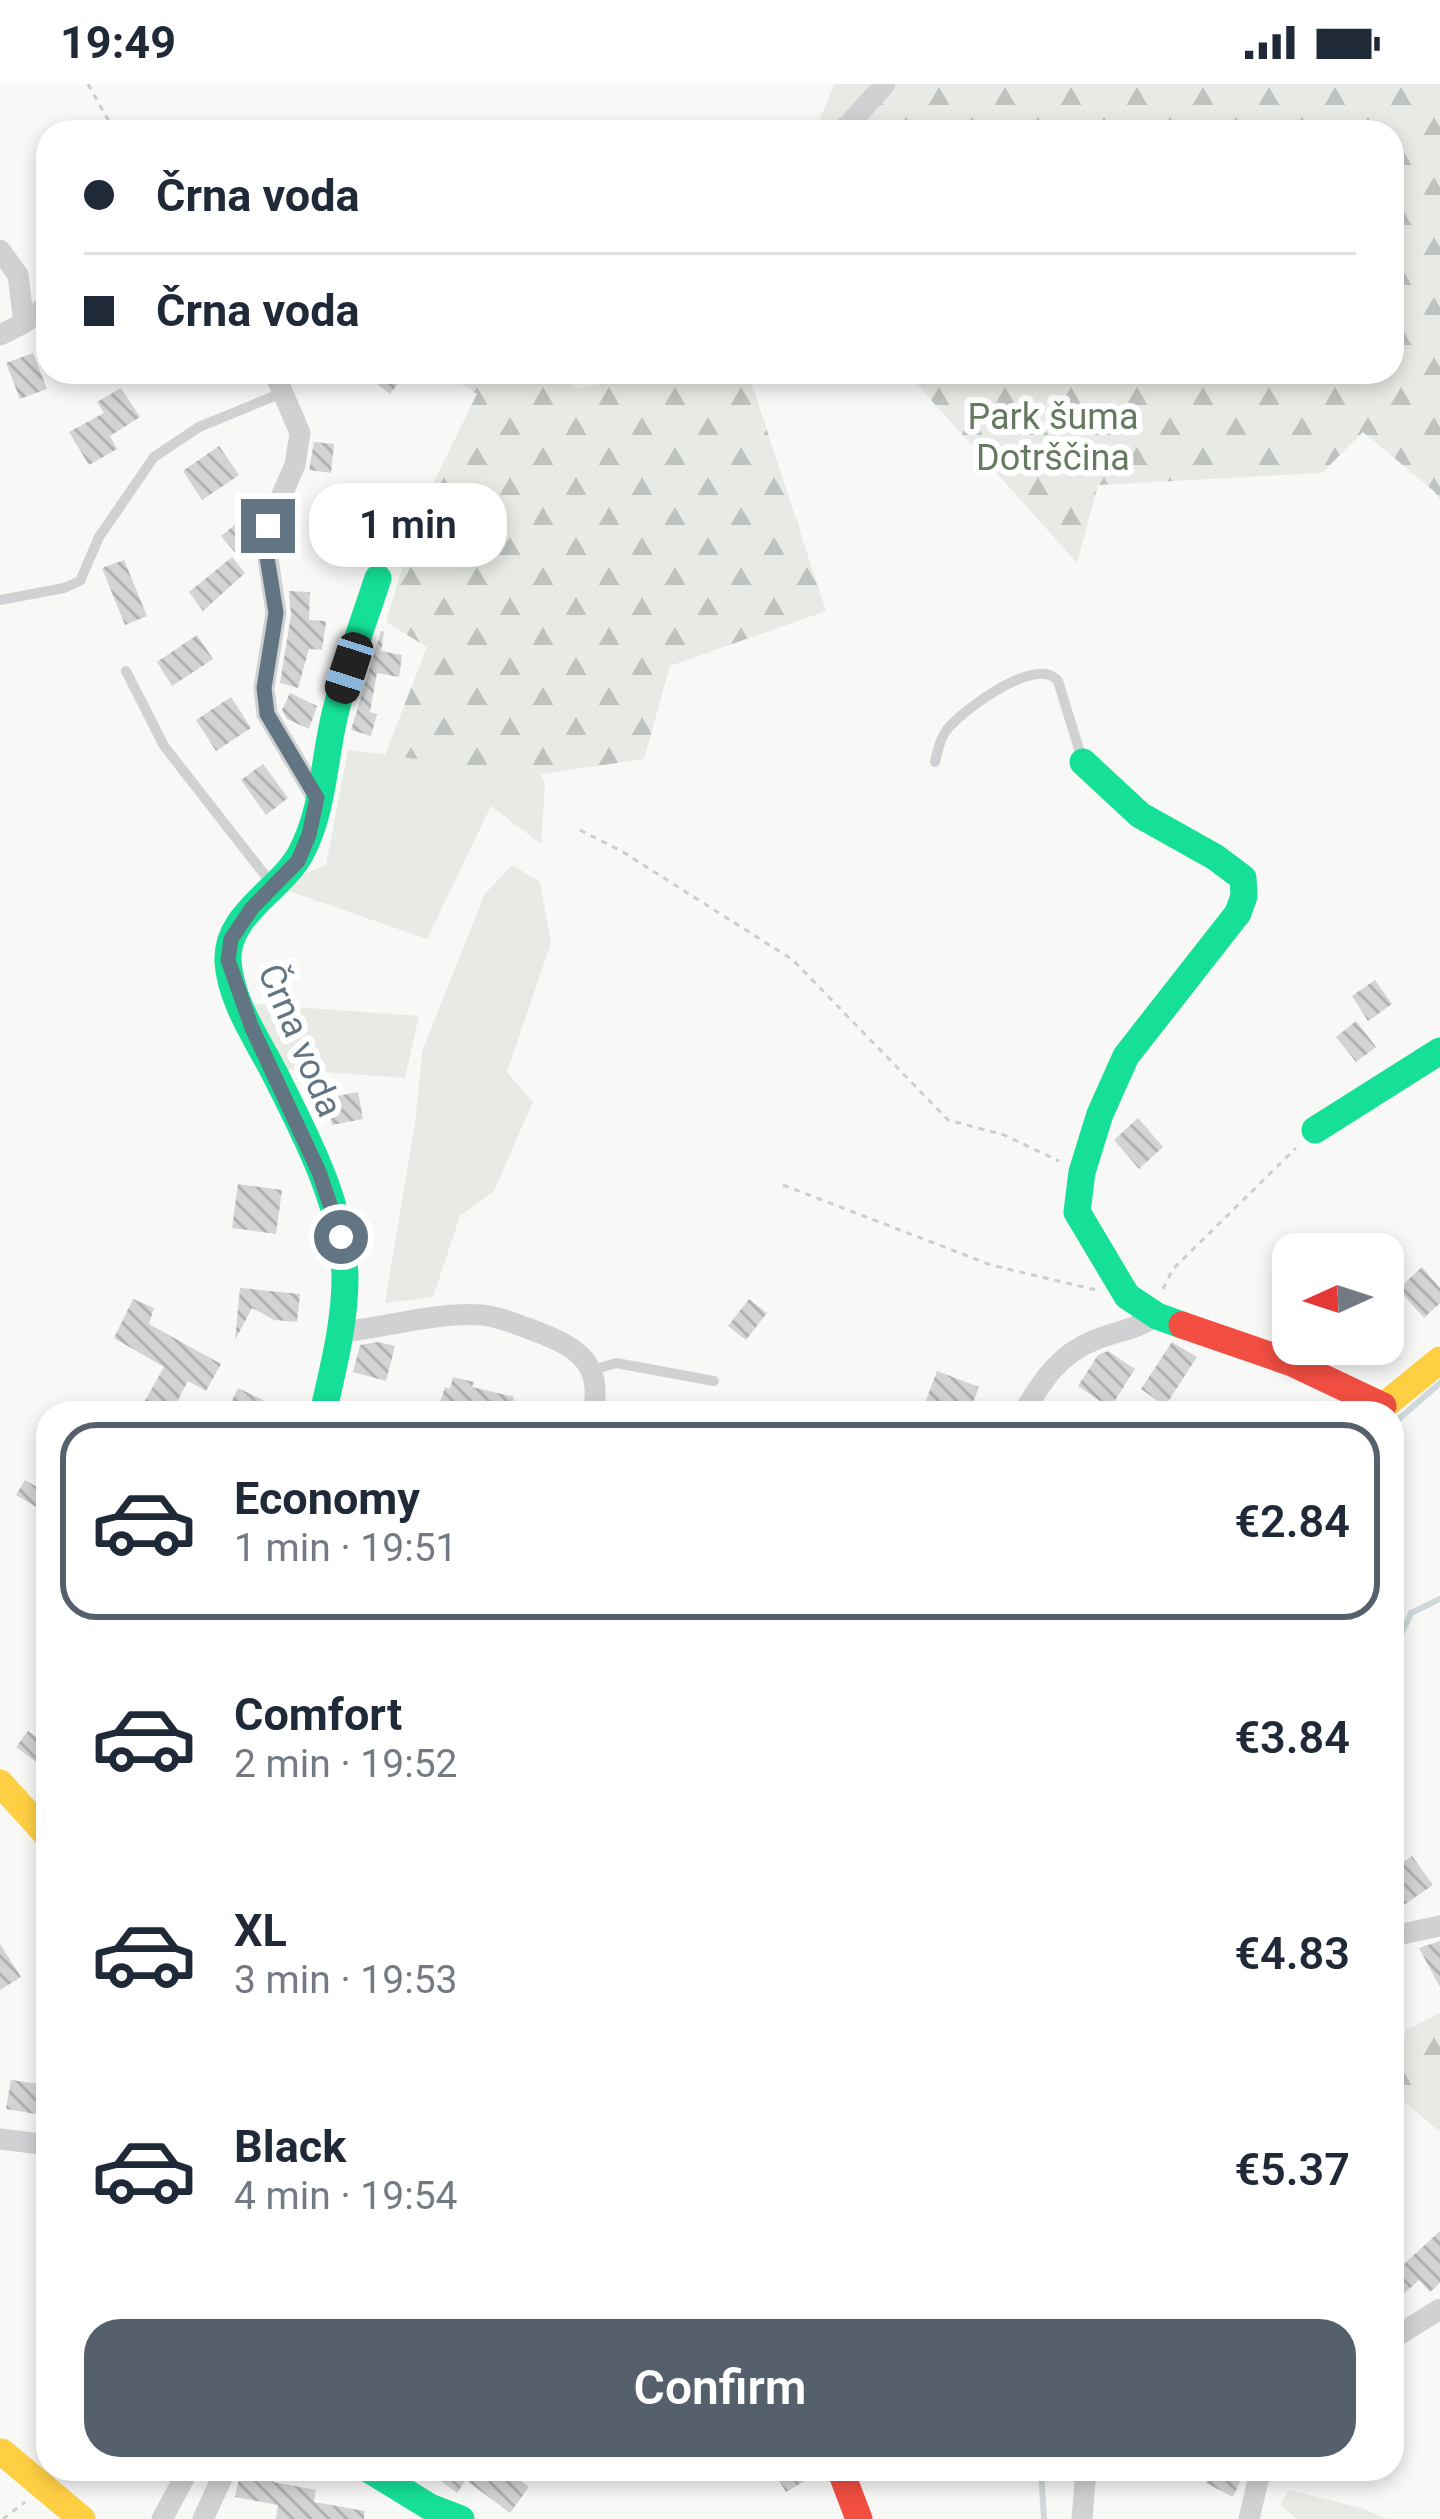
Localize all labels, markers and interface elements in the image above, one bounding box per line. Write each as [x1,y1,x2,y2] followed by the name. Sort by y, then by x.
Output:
[60,16,176,69] text: 19:49
[156,169,360,222] text: Črna voda
[156,284,360,337] text: Črna voda
[967,396,1139,479] park label: Park šuma Dotrščina
[310,484,508,568] callout: 1 min
[241,499,295,553] route end
[359,502,457,548] text: 1 min
[321,628,377,708] car
[249,957,353,1123] street label: Črna voda
[314,1210,368,1264] route start
[1272,1233,1404,1365] north arrow
[1272,1233,1404,1365] map controls
[90,1467,198,1575] icon: car
[234,1472,420,1525] text: Economy
[1234,1495,1350,1548] text: €2.84
[234,1525,457,1571] text: 1 min · 19:51
[90,1683,198,1791] icon: car
[234,1688,402,1741] text: Comfort
[1234,1711,1350,1764] text: €3.84
[234,1741,457,1787] text: 2 min · 19:52
[90,1899,198,2007] icon: car
[234,1904,287,1957] text: XL
[1234,1927,1350,1980] text: €4.83
[234,1957,457,2003] text: 3 min · 19:53
[90,2115,198,2223] icon: car
[234,2120,346,2173] text: Black
[1234,2143,1350,2196] text: €5.37
[234,2173,457,2219] text: 4 min · 19:54
[84,2319,1356,2457] button: Confirm

